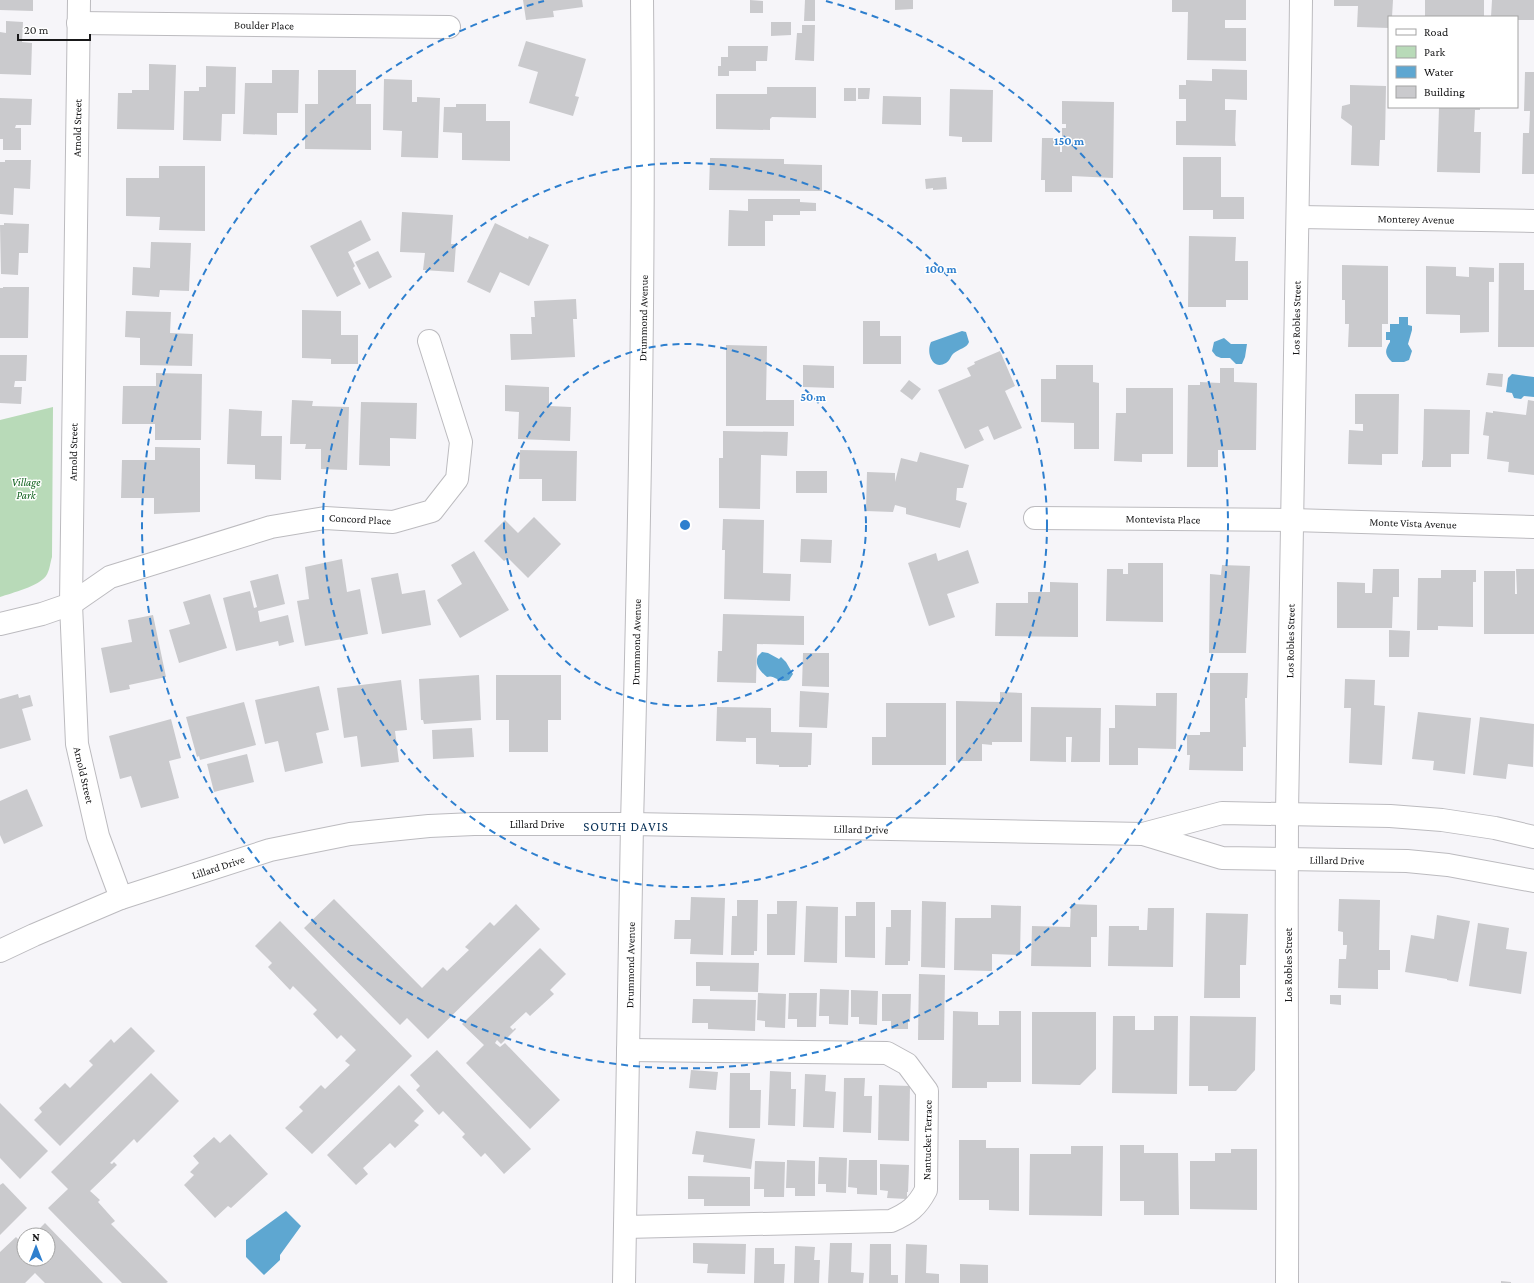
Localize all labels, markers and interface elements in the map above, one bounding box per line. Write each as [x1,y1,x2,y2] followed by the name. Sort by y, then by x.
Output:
[18,16,90,42] scale bar
[1388,16,1518,108] legend
[234,18,294,32] street label: Boulder Place
[24,23,49,37] text: 20 m
[1424,25,1449,39] text: Road
[1424,45,1446,59] text: Park
[1424,65,1454,79] text: Water
[1424,85,1465,99] text: Building
[70,99,84,157] street label: Arnold Street
[1054,134,1085,148] text: 150 m
[1377,212,1455,227] street label: Monterey Avenue
[925,262,958,276] text: 100 m
[636,275,650,361] street label: Drummond Avenue
[1289,280,1303,355] street label: Los Robles Street
[800,390,827,404] text: 50 m
[66,423,80,481] street label: Arnold Street
[12,476,41,501] park label: Village Park
[329,511,392,527] street label: Concord Place
[1126,512,1201,526] street label: Montevista Place
[1369,515,1457,531] street label: Monte Vista Avenue
[678,518,692,532] centre of rings
[629,599,643,685] street label: Drummond Avenue
[1283,603,1297,678] street label: Los Robles Street
[72,745,96,805] street label: Arnold Street
[510,818,565,830] street label: Lillard Drive
[583,819,669,834] district label: SOUTH DAVIS
[834,823,889,835] street label: Lillard Drive
[190,853,246,881] street label: Lillard Drive
[1310,854,1365,866] street label: Lillard Drive
[623,922,637,1008] street label: Drummond Avenue
[1282,928,1294,1002] street label: Los Robles Street
[920,1100,934,1180] street label: Nantucket Terrace
[16,1227,56,1267] north arrow
[32,1231,40,1243] text: N

